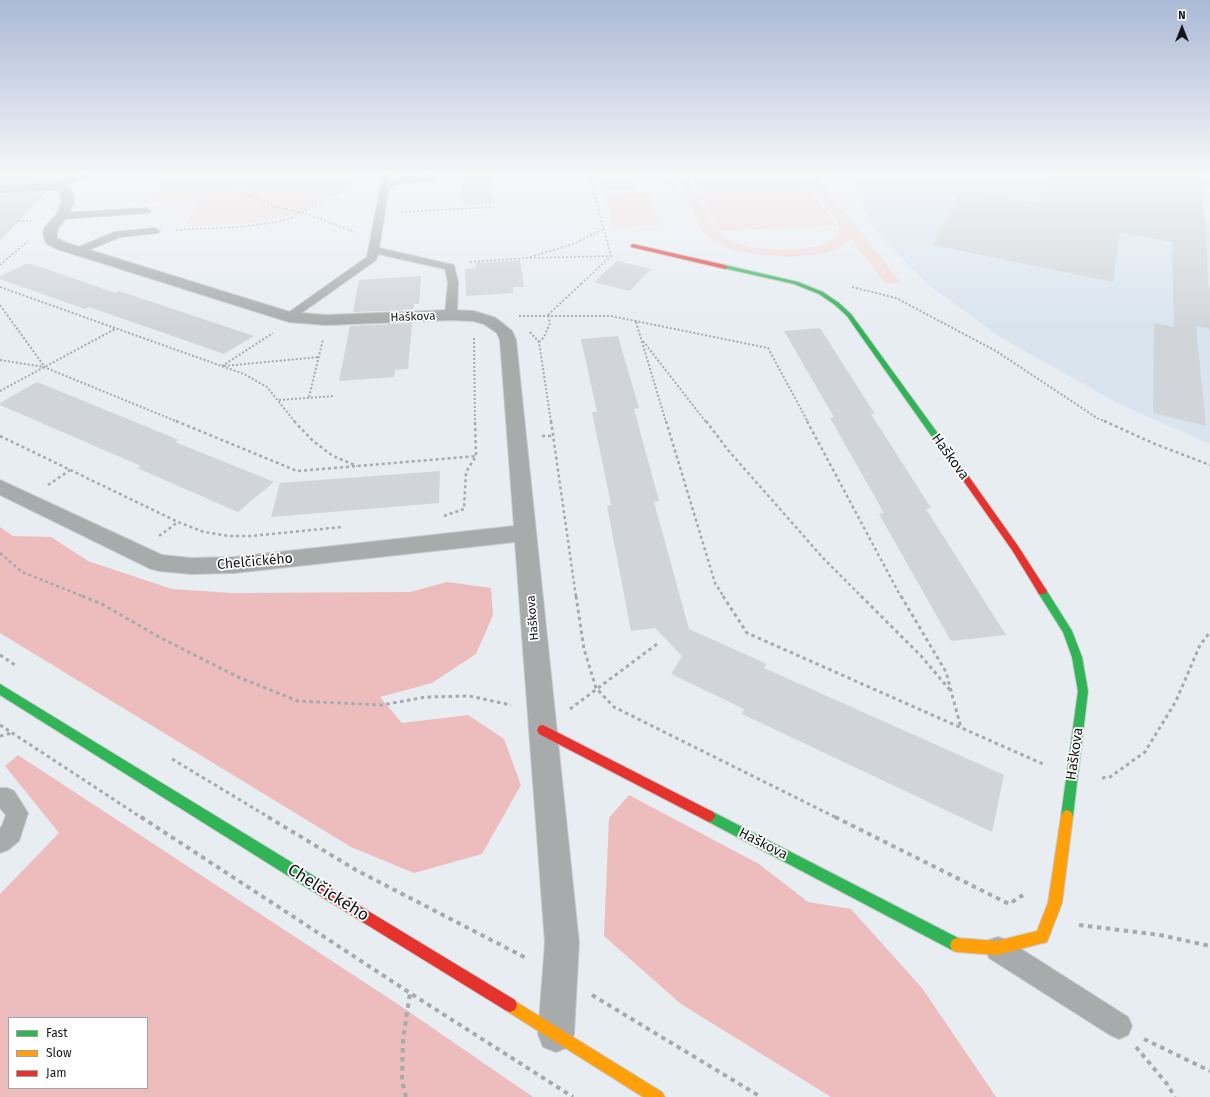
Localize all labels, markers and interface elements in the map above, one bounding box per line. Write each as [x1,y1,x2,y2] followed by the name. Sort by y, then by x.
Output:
[1162,8,1202,48] north arrow
[1178,9,1186,22] text: N
[390,309,436,325] street label: Haškova
[928,431,972,483] street label: Haškova
[216,550,294,574] street label: Chelčického
[524,595,542,641] street label: Haškova
[1063,727,1087,781] street label: Haškova
[736,824,790,864] street label: Haškova
[283,860,373,926] street label: Chelčického
[8,1017,148,1089] legend
[46,1026,68,1040] text: Fast
[46,1046,72,1060] text: Slow
[46,1066,66,1080] text: Jam

